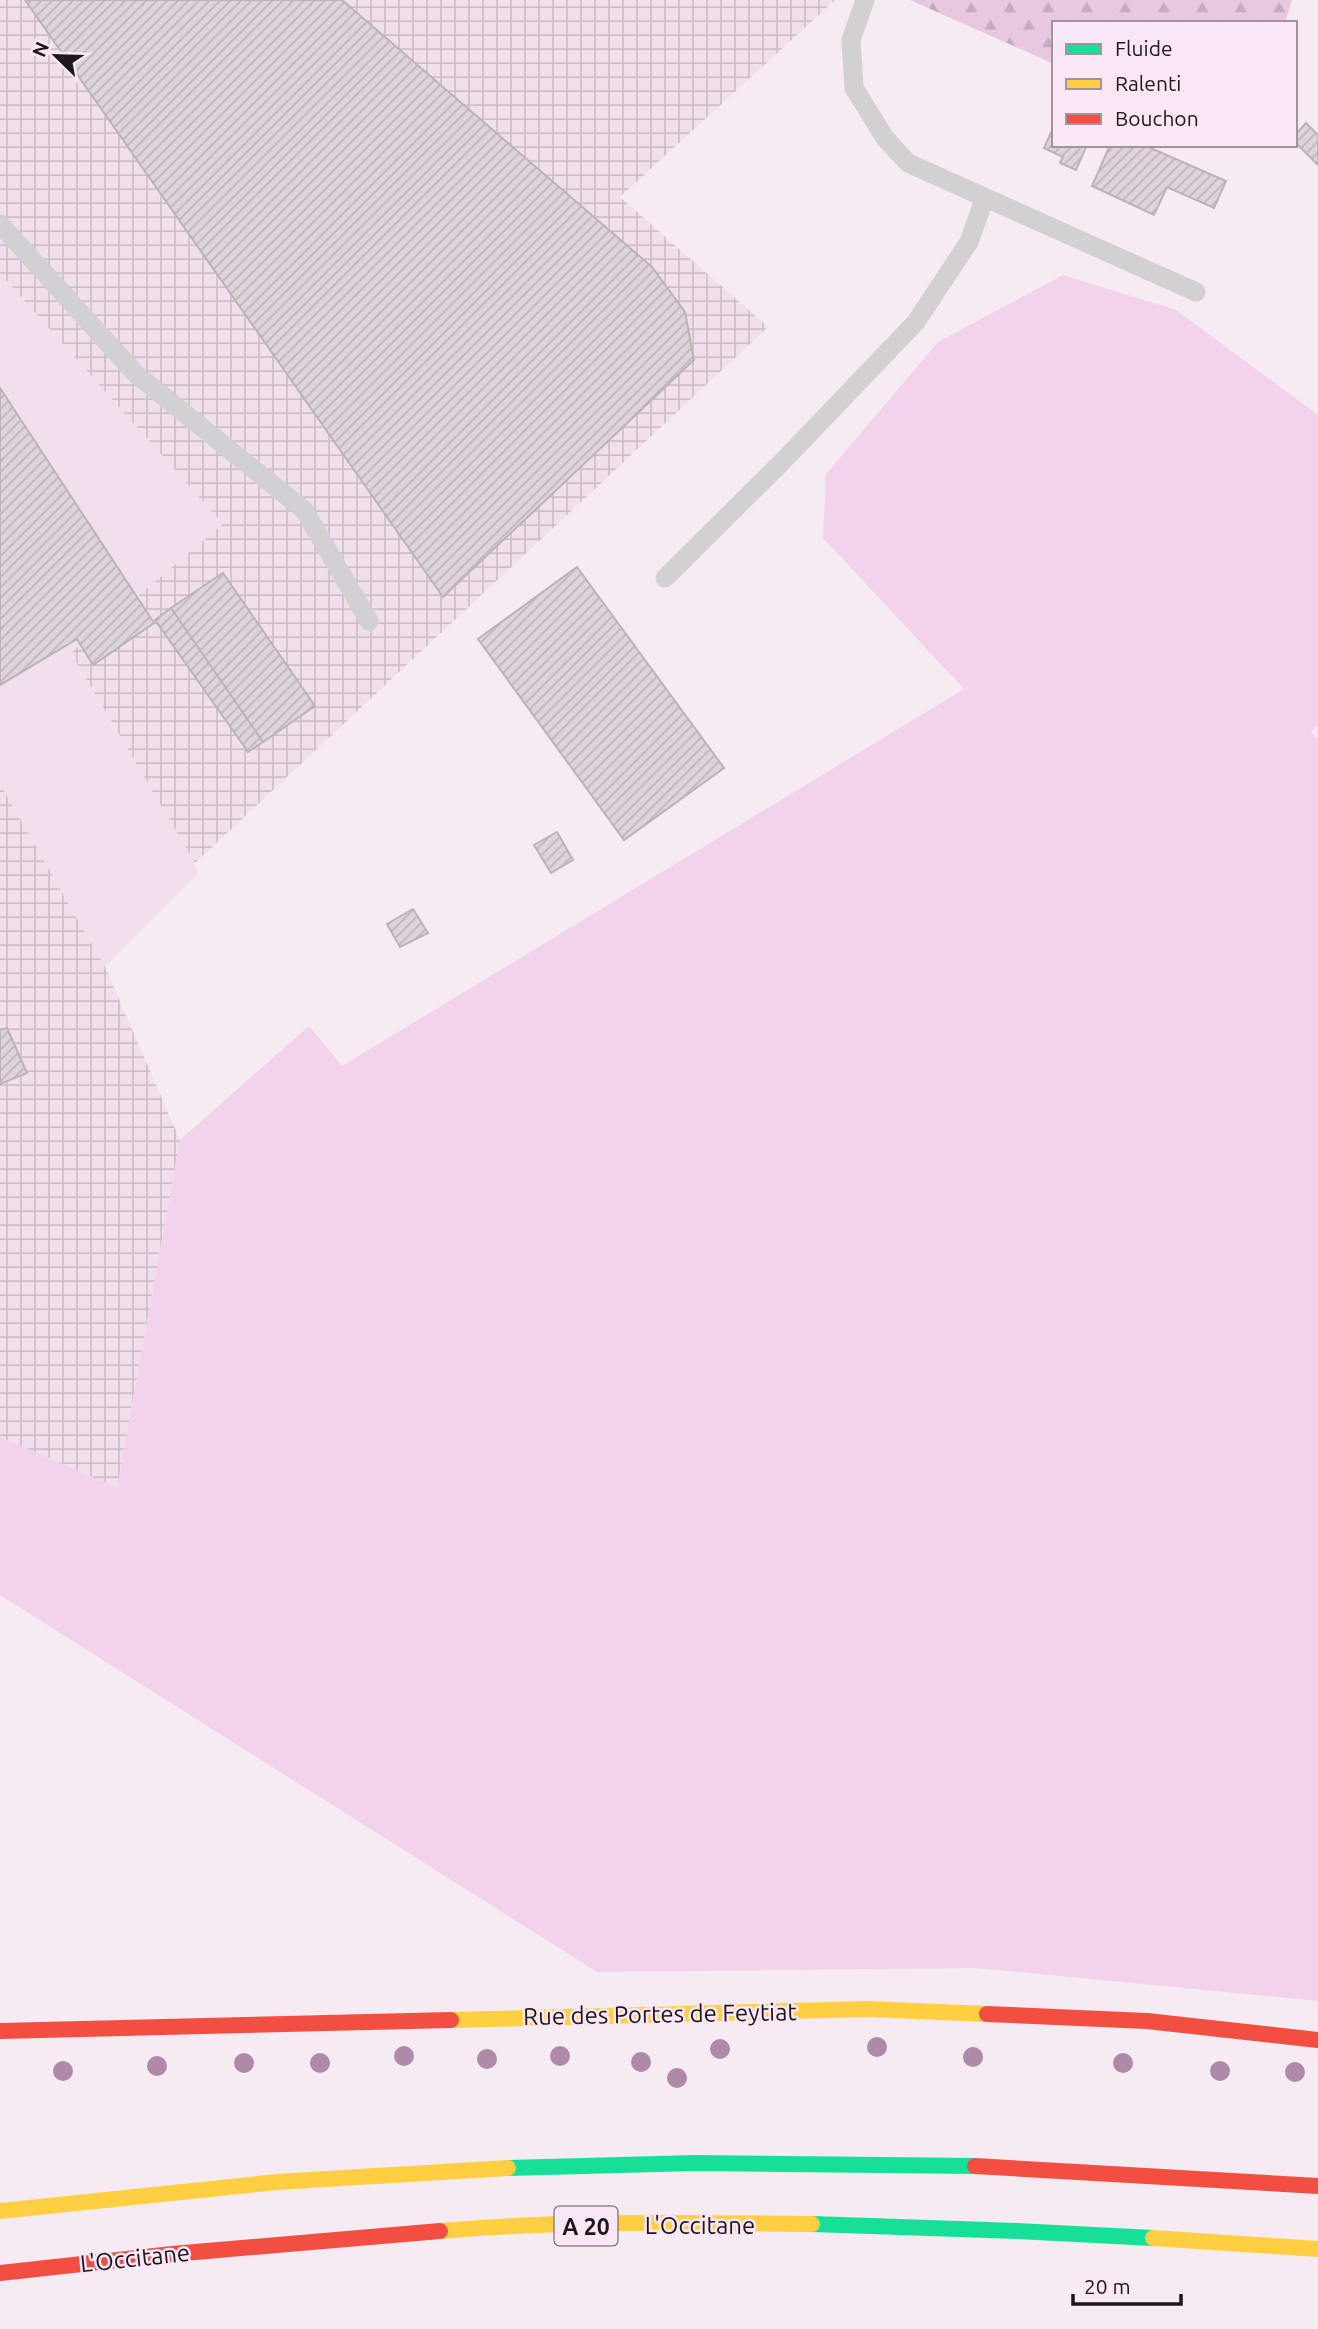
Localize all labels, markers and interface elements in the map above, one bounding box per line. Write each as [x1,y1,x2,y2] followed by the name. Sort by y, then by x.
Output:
[21,21,91,91] north arrow
[1052,21,1297,147] legend
[1115,36,1173,60] text: Fluide
[27,39,53,60] text: N
[1115,71,1181,95] text: Ralenti
[1115,106,1199,130] text: Bouchon
[523,1998,798,2030] street label: Rue des Portes de Feytiat
[554,2206,618,2246] road number: A 20
[645,2212,755,2239] street label: L'Occitane
[79,2239,191,2277] street label: L'Occitane
[1073,2262,1182,2306] scale bar
[1084,2274,1131,2298] text: 20 m

